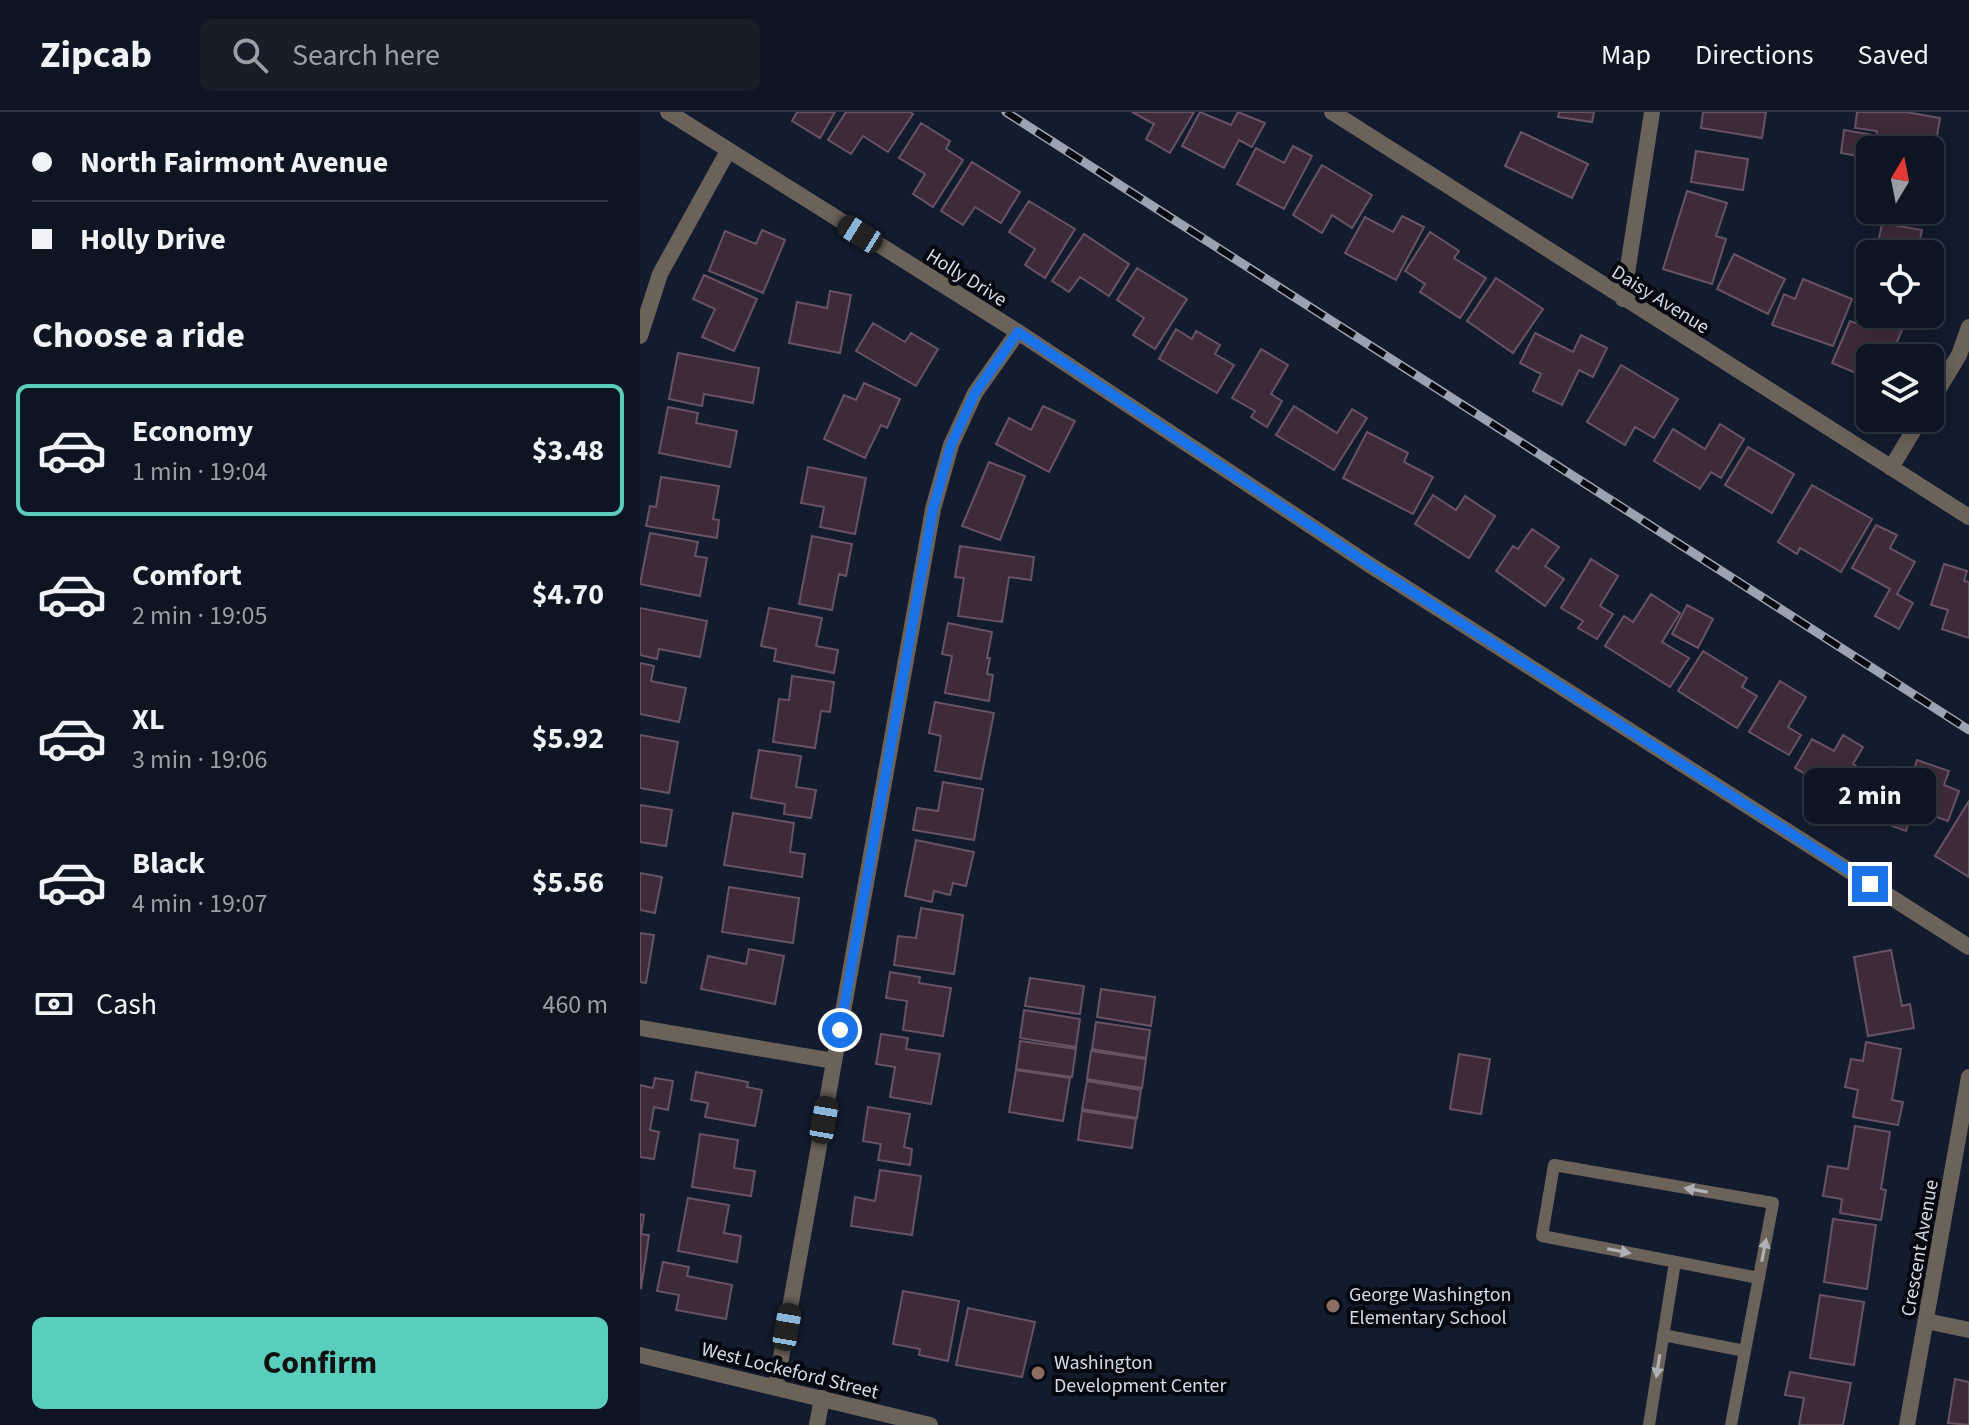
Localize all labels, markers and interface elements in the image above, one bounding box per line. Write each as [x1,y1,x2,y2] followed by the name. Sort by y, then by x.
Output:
[200,19,760,91] search box
[40,28,152,82] text: Zipcab
[228,33,272,77] icon: search
[292,34,440,77] text: Search here
[1601,35,1651,75] text: Map
[1695,35,1814,75] text: Directions
[1858,35,1929,75] text: Saved
[1856,136,1944,224] north arrow
[1856,136,1944,432] map controls
[80,141,388,184] text: North Fairmont Avenue
[833,211,887,257] car
[80,218,226,261] text: Holly Drive
[1856,240,1944,328] button: locate
[921,242,1012,314] street label: Holly Drive
[1606,259,1715,341] street label: Daisy Avenue
[32,310,245,361] text: Choose a ride
[1856,344,1944,432] button: layers
[132,410,253,453] text: Economy
[36,414,108,486] icon: car
[532,429,604,472] text: $3.48
[132,453,267,490] text: 1 min · 19:04
[132,554,242,597] text: Comfort
[36,558,108,630] icon: car
[532,573,604,616] text: $4.70
[132,597,267,634] text: 2 min · 19:05
[132,698,165,741] text: XL
[36,702,108,774] icon: car
[532,717,604,760] text: $5.92
[132,741,267,778] text: 3 min · 19:06
[1804,768,1936,824] callout: 2 min
[1838,777,1902,814] text: 2 min
[132,842,205,885] text: Black
[36,846,108,918] icon: car
[532,861,604,904] text: $5.56
[1852,866,1888,902] route end
[132,885,267,922] text: 4 min · 19:07
[32,982,76,1026] icon: cash
[96,983,157,1026] text: Cash
[542,986,608,1023] text: 460 m
[822,1012,858,1048] route start
[808,1094,840,1146] car
[1894,1178,1946,1319] street label: Crescent Avenue
[1684,1183,1709,1196] one-way arrow
[1759,1237,1771,1262] one-way arrow
[1607,1245,1632,1258] one-way arrow
[1349,1281,1512,1332] place label: George Washington Elementary School
[1324,1297,1342,1315] marker: George Washington Elementary School
[771,1301,803,1353] car
[32,1317,608,1409] button: Confirm
[698,1335,882,1407] street label: West Lockeford Street
[1054,1349,1226,1400] place label: Washington Development Center
[1652,1354,1664,1379] one-way arrow
[1029,1364,1047,1382] marker: Washington Development Center

